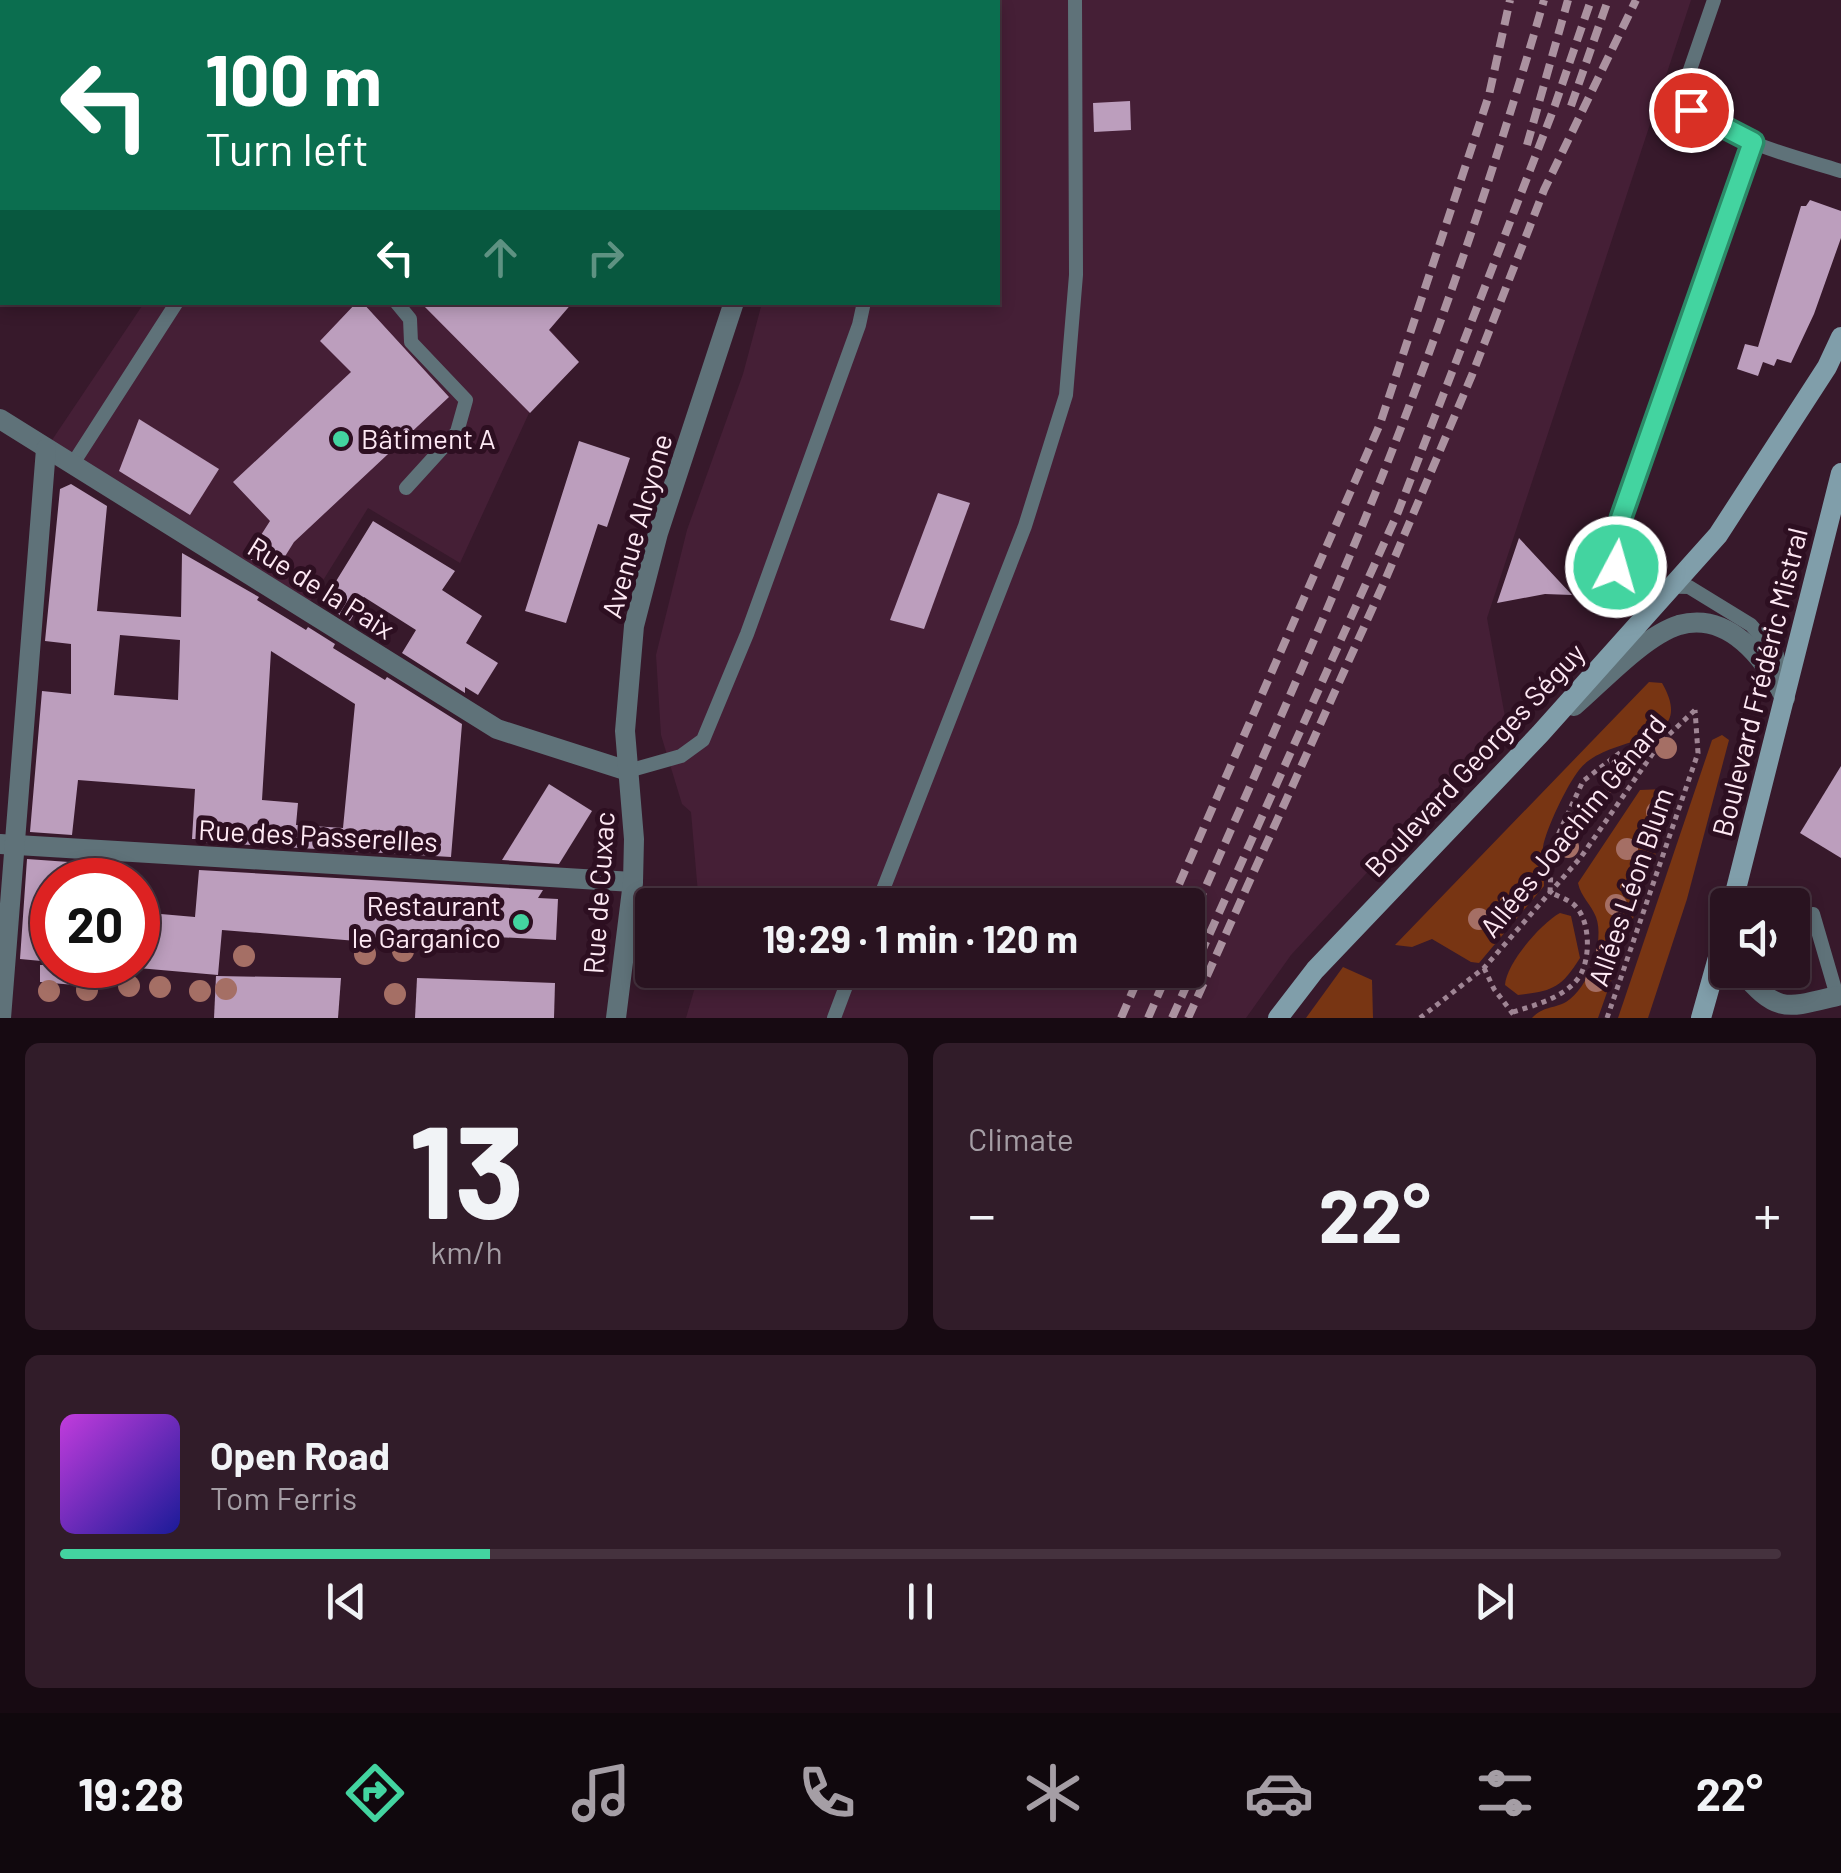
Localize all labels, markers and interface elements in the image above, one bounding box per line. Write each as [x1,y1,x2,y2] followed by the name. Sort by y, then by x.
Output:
[205,36,382,120] text: 100 m
[40,40,170,170] icon: left
[1649,68,1734,153] pin
[1664,83,1719,138] icon: arrive
[205,121,369,175] text: Turn left
[368,230,423,285] icon: left
[473,230,528,285] icon: ahead
[578,230,633,285] icon: right
[361,421,496,455] place label: Bâtiment A
[330,428,352,450] marker: Bâtiment A
[594,430,679,622] street label: Avenue Alcyone
[1564,515,1668,619] position arrow
[1704,524,1814,840] street label: Boulevard Frédéric Mistral
[242,529,401,646] street label: Rue de la Paix
[1357,635,1591,883] street label: Boulevard Georges Séguy
[1472,707,1672,944] street label: Allées Joachim Génard
[1580,783,1680,990] street label: Allées Léon Blum
[575,811,621,975] street label: Rue de Cuxac
[197,812,439,858] street label: Rue des Passerelles
[30,858,160,988] speed limit sign: 20
[352,888,501,954] place label: Restaurant le Garganico
[1710,888,1810,988] map controls
[1710,888,1810,988] button: sound
[510,911,532,933] marker: Restaurant le Garganico
[762,915,1078,961] text: 19:29 · 1 min · 120 m
[408,1089,525,1245] text: 13
[968,1119,1074,1157] text: Climate
[1318,1168,1431,1258] text: 22°
[968,1180,996,1246] text: −
[1753,1180,1781,1246] text: +
[430,1232,503,1270] text: km/h
[210,1432,390,1478] text: Open Road
[210,1478,357,1516] text: Tom Ferris
[319,1574,374,1629] icon: previous
[893,1574,948,1629] icon: pause
[1467,1574,1522,1629] icon: next
[340,1758,410,1828] icon: directions
[566,1758,636,1828] icon: music
[792,1758,862,1828] icon: phone
[1018,1758,1088,1828] icon: climate
[1244,1758,1314,1828] icon: car
[1470,1758,1540,1828] icon: filters
[78,1766,184,1820] text: 19:28
[1696,1766,1763,1820] text: 22°

